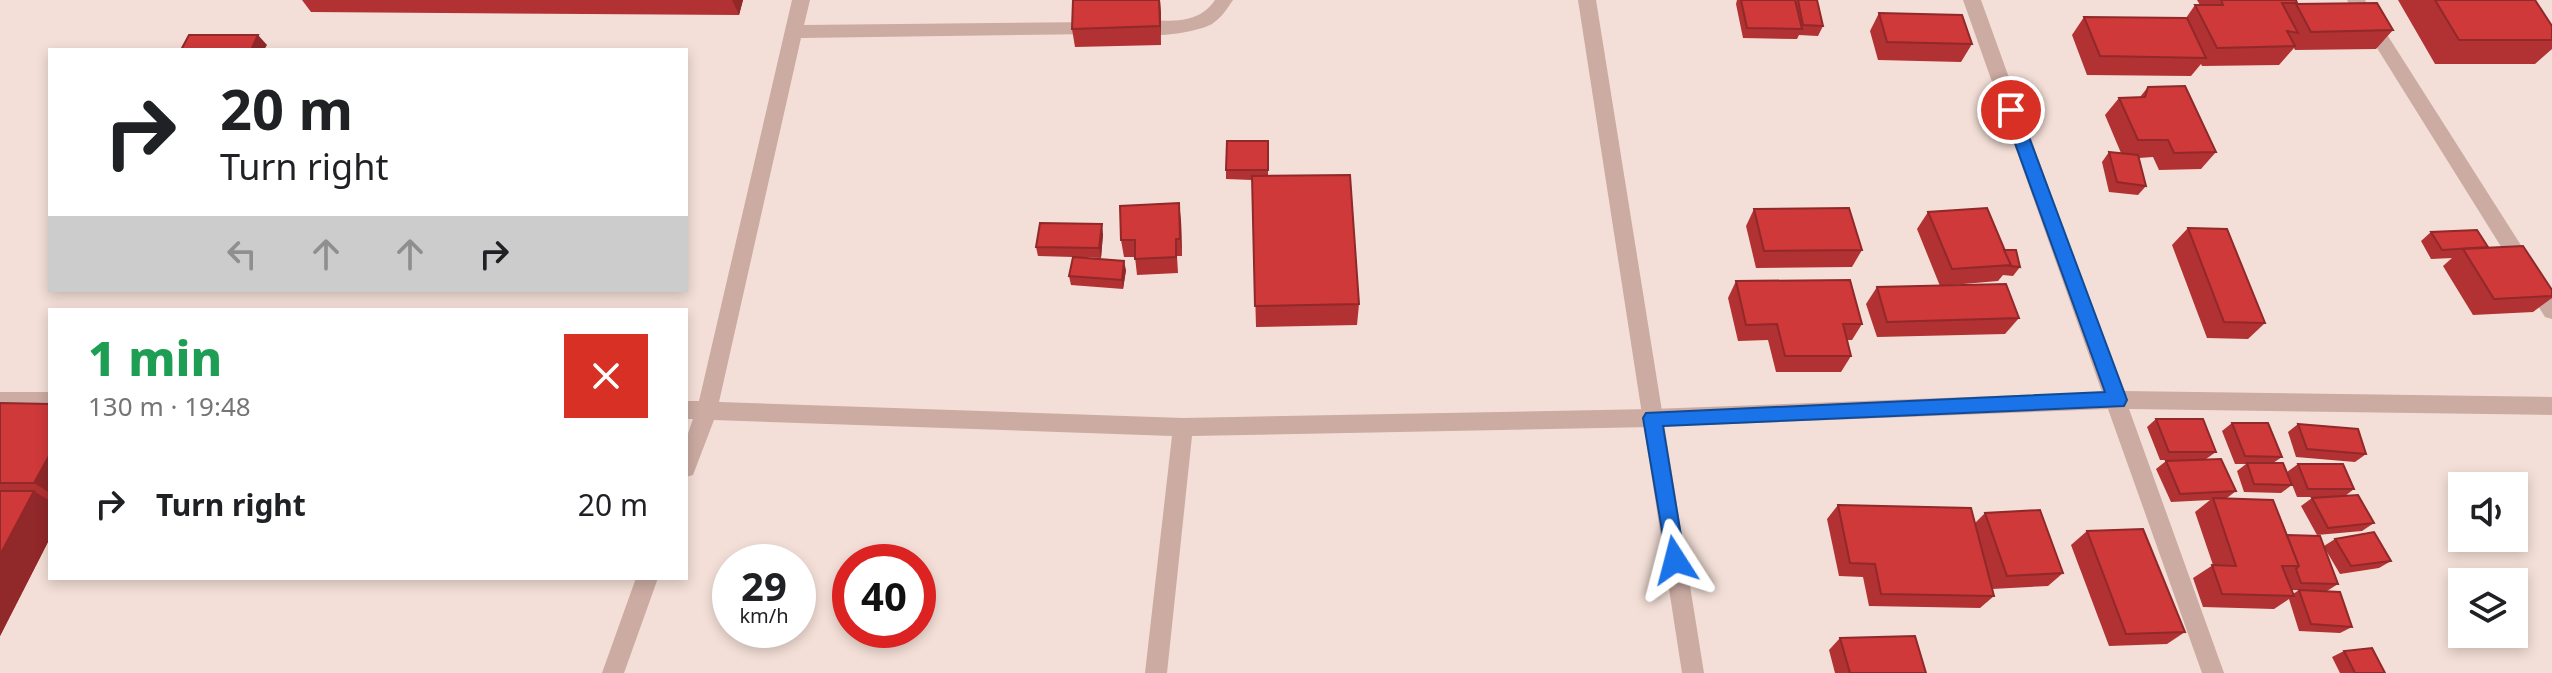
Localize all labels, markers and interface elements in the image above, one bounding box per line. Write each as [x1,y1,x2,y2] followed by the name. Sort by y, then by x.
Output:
[220,70,353,146] text: 20 m
[1977,76,2045,144] pin
[88,80,192,184] icon: right
[1989,88,2033,132] icon: arrive
[220,142,388,191] text: Turn right
[220,232,264,276] icon: left
[304,232,348,276] icon: ahead
[388,232,432,276] icon: ahead
[472,232,516,276] icon: right
[88,325,222,390] text: 1 min
[564,334,648,418] button: close
[88,388,251,424] text: 130 m · 19:48
[2448,472,2528,648] map controls
[2448,472,2528,552] button: sound
[88,482,132,526] icon: right
[156,484,306,525] text: Turn right
[578,484,648,525] text: 20 m
[1633,518,1717,602] position arrow
[832,544,936,648] speed limit sign: 40
[741,558,787,613] text: 29
[2448,568,2528,648] button: layers
[739,602,789,629] text: km/h

